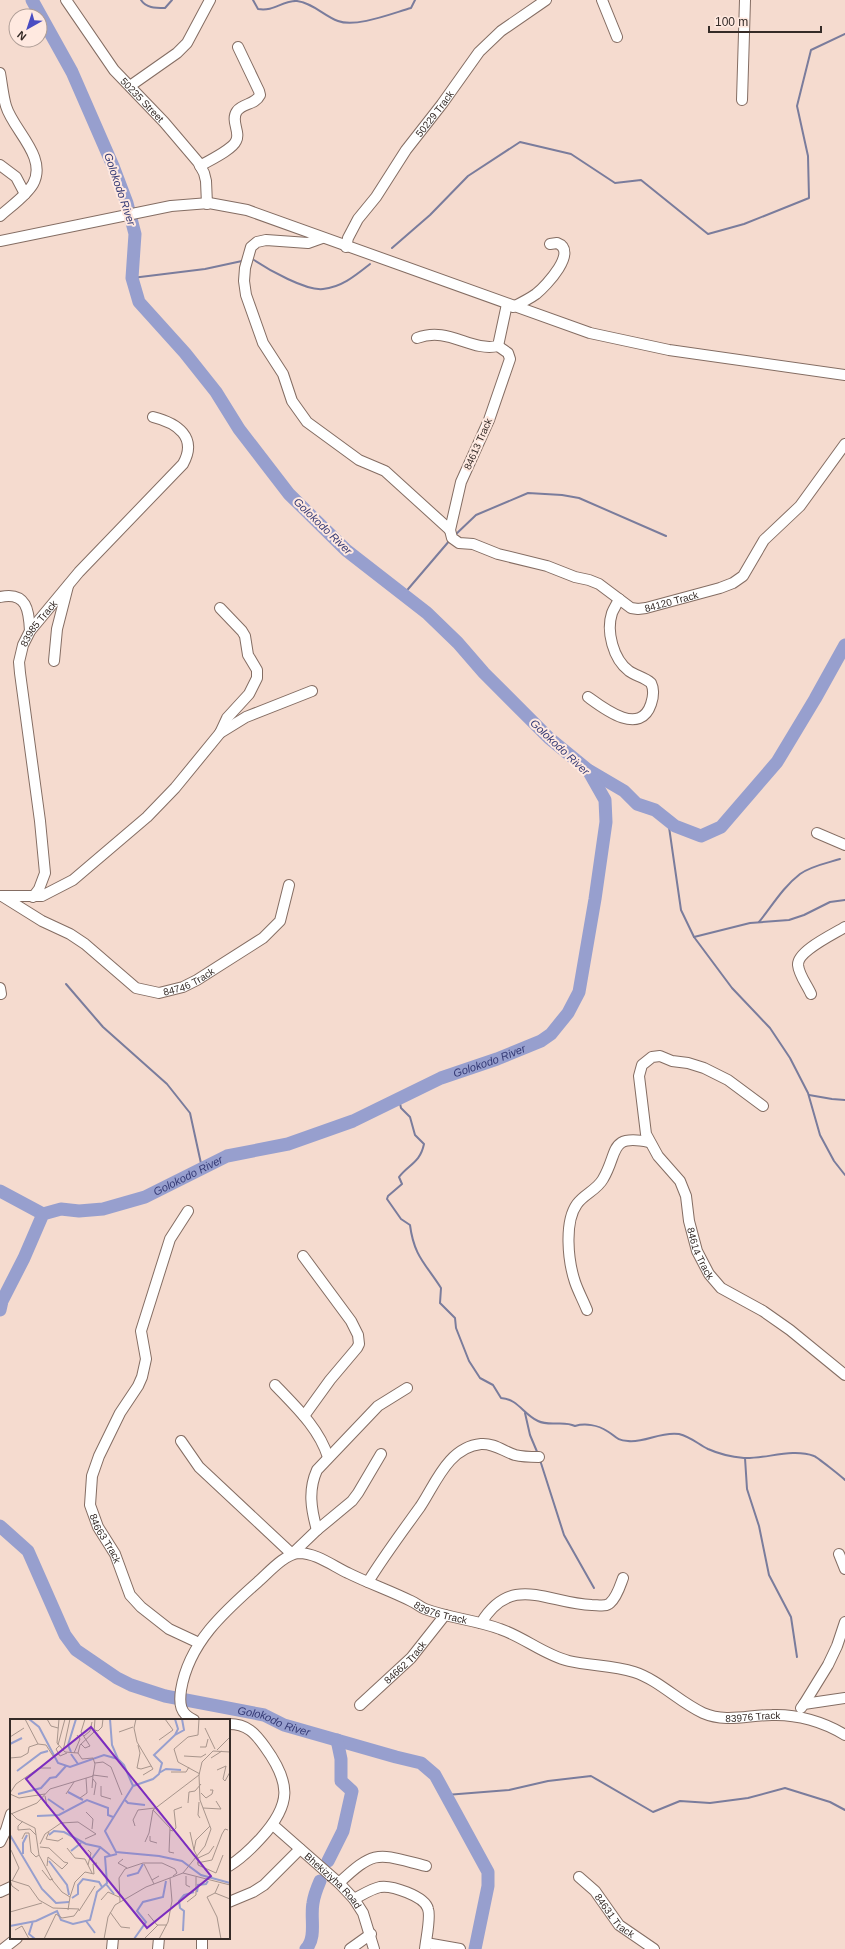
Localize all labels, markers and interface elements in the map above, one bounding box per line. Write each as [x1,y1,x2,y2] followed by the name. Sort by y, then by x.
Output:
[8,8,48,48] north arrow
[709,8,821,34] scale bar
[715,15,748,29] text: 100 m
[15,29,29,43] text: N
[119,75,166,124] street label: 50235 Street
[413,88,456,139] street label: 50229 Track
[102,151,138,228] water label: Golokodo River
[462,416,495,471] street label: 84613 Track
[292,495,355,558] water label: Golokodo River
[643,588,700,614] street label: 84120 Track
[18,597,60,648] street label: 83985 Track
[528,717,593,778] water label: Golokodo River
[162,965,217,997] street label: 84746 Track
[452,1042,528,1079] water label: Golokodo River
[151,1153,226,1198] water label: Golokodo River
[685,1226,717,1282] street label: 84614 Track
[88,1512,124,1565] street label: 84663 Track
[412,1598,469,1626] street label: 83976 Track
[382,1638,428,1686] street label: 84662 Track
[237,1704,313,1739] water label: Golokodo River
[725,1709,781,1724] street label: 83976 Track
[10,1719,230,1939] inset map
[303,1850,364,1910] street label: Bhekiziyha Road
[593,1891,638,1940] street label: 84631 Track

